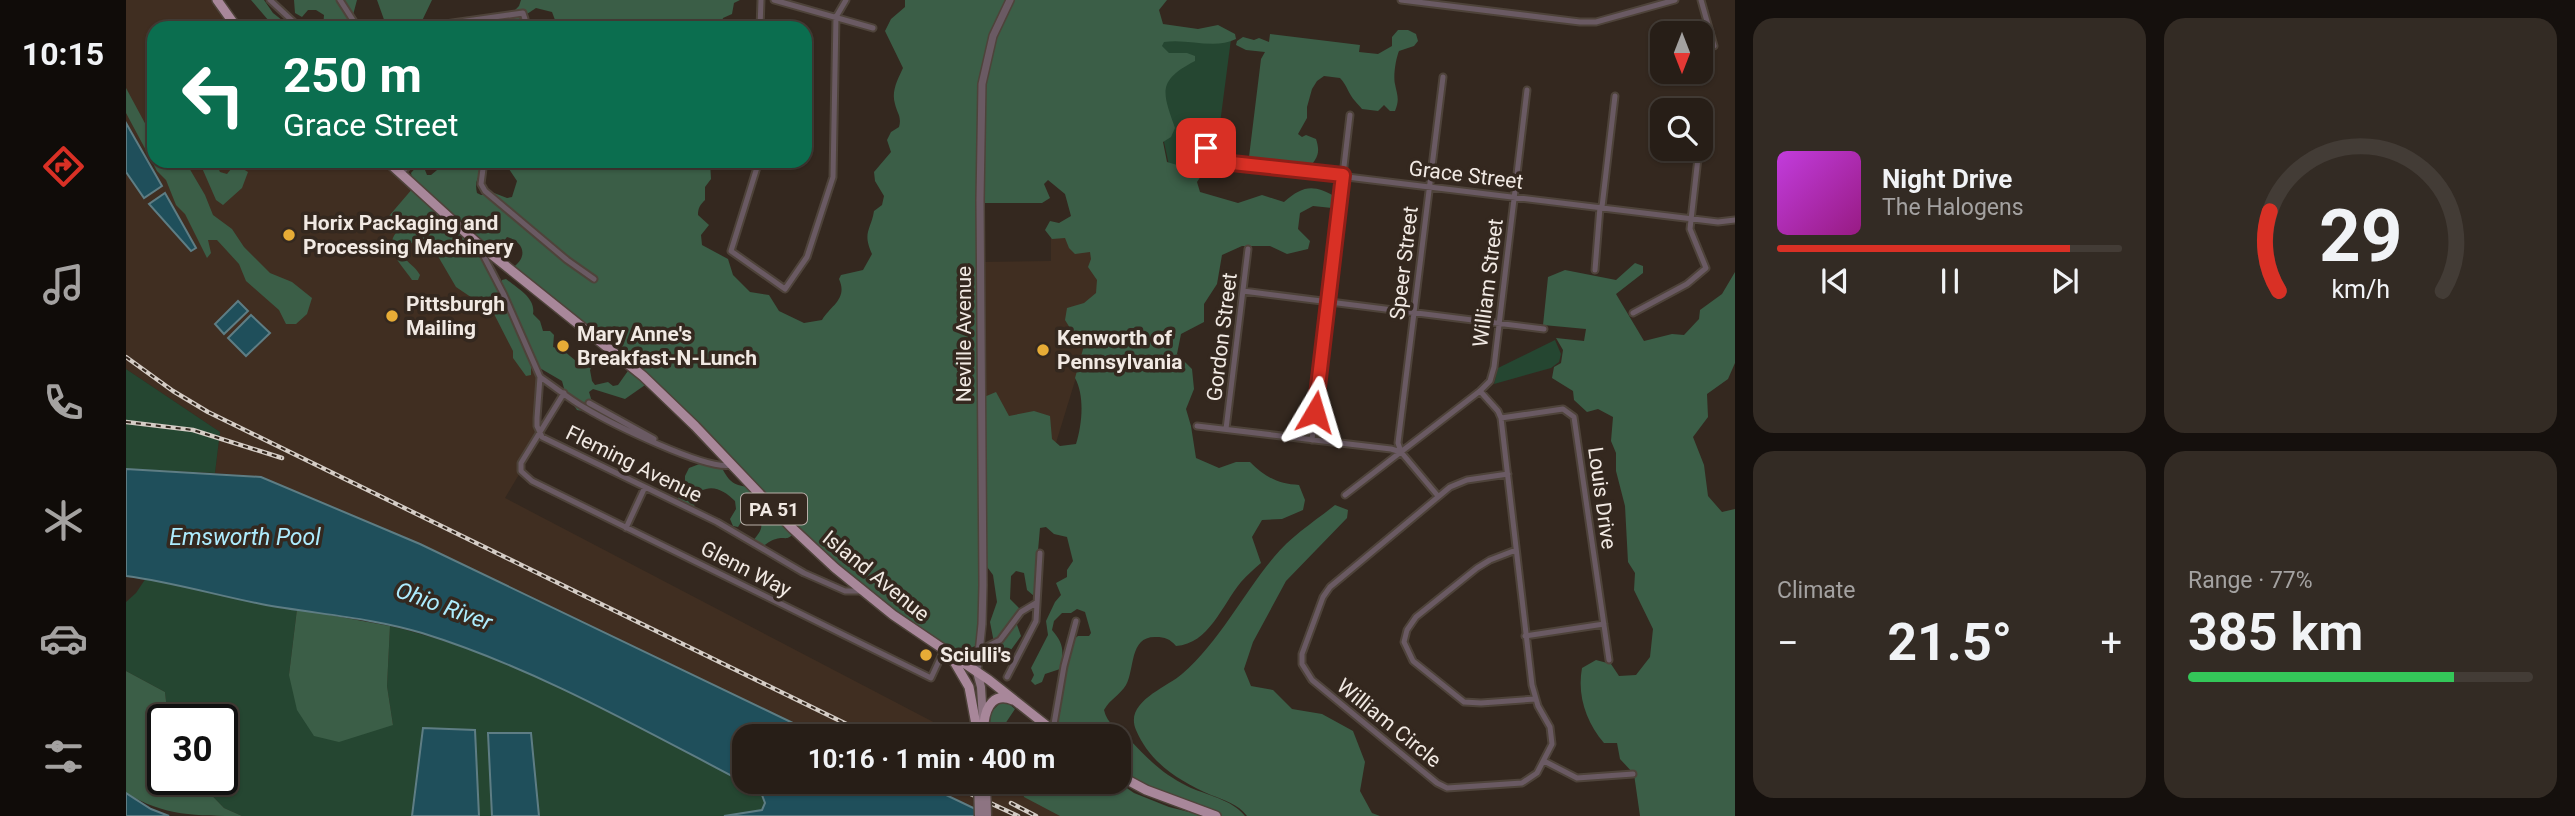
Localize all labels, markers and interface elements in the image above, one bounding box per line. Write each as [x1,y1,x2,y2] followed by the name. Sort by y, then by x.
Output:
[1650,21,1713,84] north arrow
[1650,21,1713,161] map controls
[22,35,104,73] text: 10:15
[283,47,422,104] text: 250 m
[168,49,259,140] icon: left
[1650,98,1713,161] button: search
[283,106,459,144] text: Grace Street
[1176,118,1236,178] pin
[1187,129,1225,167] icon: arrive
[39,142,88,191] icon: directions
[1407,156,1525,194] street label: Grace Street
[1882,164,2012,194] text: Night Drive
[1882,194,2024,221] text: The Halogens
[2319,194,2402,280] text: 29
[1385,205,1423,321] street label: Speer Street
[303,211,514,259] place label: Horix Packaging and Processing Machinery
[1468,217,1508,349] street label: William Street
[281,227,297,243] marker: Horix Packaging and Processing Machinery
[39,260,88,309] icon: music
[1816,262,1854,300] icon: previous
[1931,262,1969,300] icon: pause
[2046,262,2084,300] icon: next
[952,266,976,402] street label: Neville Avenue
[1202,271,1242,403] street label: Gordon Street
[2331,275,2390,304] text: km/h
[406,292,505,340] place label: Pittsburgh Mailing
[384,308,400,324] marker: Pittsburgh Mailing
[577,322,757,370] place label: Mary Anne's Breakfast-N-Lunch
[1057,326,1183,374] place label: Kenworth of Pennsylvania
[555,338,571,354] marker: Mary Anne's Breakfast-N-Lunch
[1035,342,1051,358] marker: Kenworth of Pennsylvania
[1278,375,1352,449] position arrow
[39,378,88,427] icon: phone
[562,421,706,507] street label: Fleming Avenue
[1583,445,1621,551] street label: Louis Drive
[741,494,807,524] road number: PA 51
[39,496,88,545] icon: climate
[169,524,321,551] water label: Emsworth Pool
[818,526,934,626] street label: Island Avenue
[697,536,795,602] street label: Glenn Way
[2188,567,2313,594] text: Range · 77%
[392,577,497,637] water label: Ohio River
[1777,577,1856,604] text: Climate
[2188,602,2363,663] text: 385 km
[1887,612,2012,673] text: 21.5°
[39,614,88,663] icon: car
[1777,621,1799,665] text: −
[2100,621,2122,665] text: +
[940,643,1011,667] place label: Sciulli's
[918,647,934,663] marker: Sciulli's
[1332,674,1446,772] street label: William Circle
[147,704,238,795] speed limit sign: 30
[39,732,88,781] icon: filters
[808,744,1055,774] text: 10:16 · 1 min · 400 m

